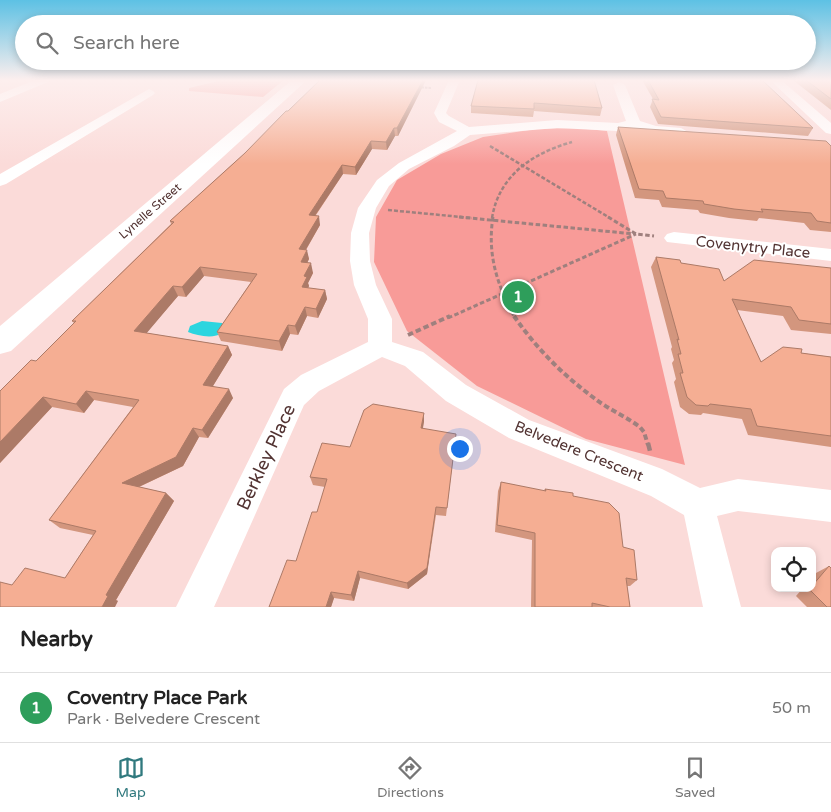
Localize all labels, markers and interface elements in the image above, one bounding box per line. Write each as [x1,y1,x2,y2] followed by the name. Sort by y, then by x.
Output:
[15,15,816,70] search box
[33,29,61,57] icon: search
[73,32,180,54] text: Search here
[116,180,184,242] street label: Lynelle Street
[695,232,811,262] street label: Covenytry Place
[502,278,534,316] pin: 1
[232,400,300,514] street label: Berkley Place
[512,417,646,485] street label: Belvedere Crescent
[447,436,473,462] your location
[771,547,816,592] map controls
[771,547,816,592] button: locate
[20,627,93,652] text: Nearby
[67,687,247,709] text: Coventry Place Park
[31,698,41,718] text: 1
[772,698,811,718] text: 50 m
[67,709,260,729] text: Park · Belvedere Crescent
[116,754,146,801] tab: Map
[377,754,444,801] tab: Directions
[675,754,715,801] tab: Saved

